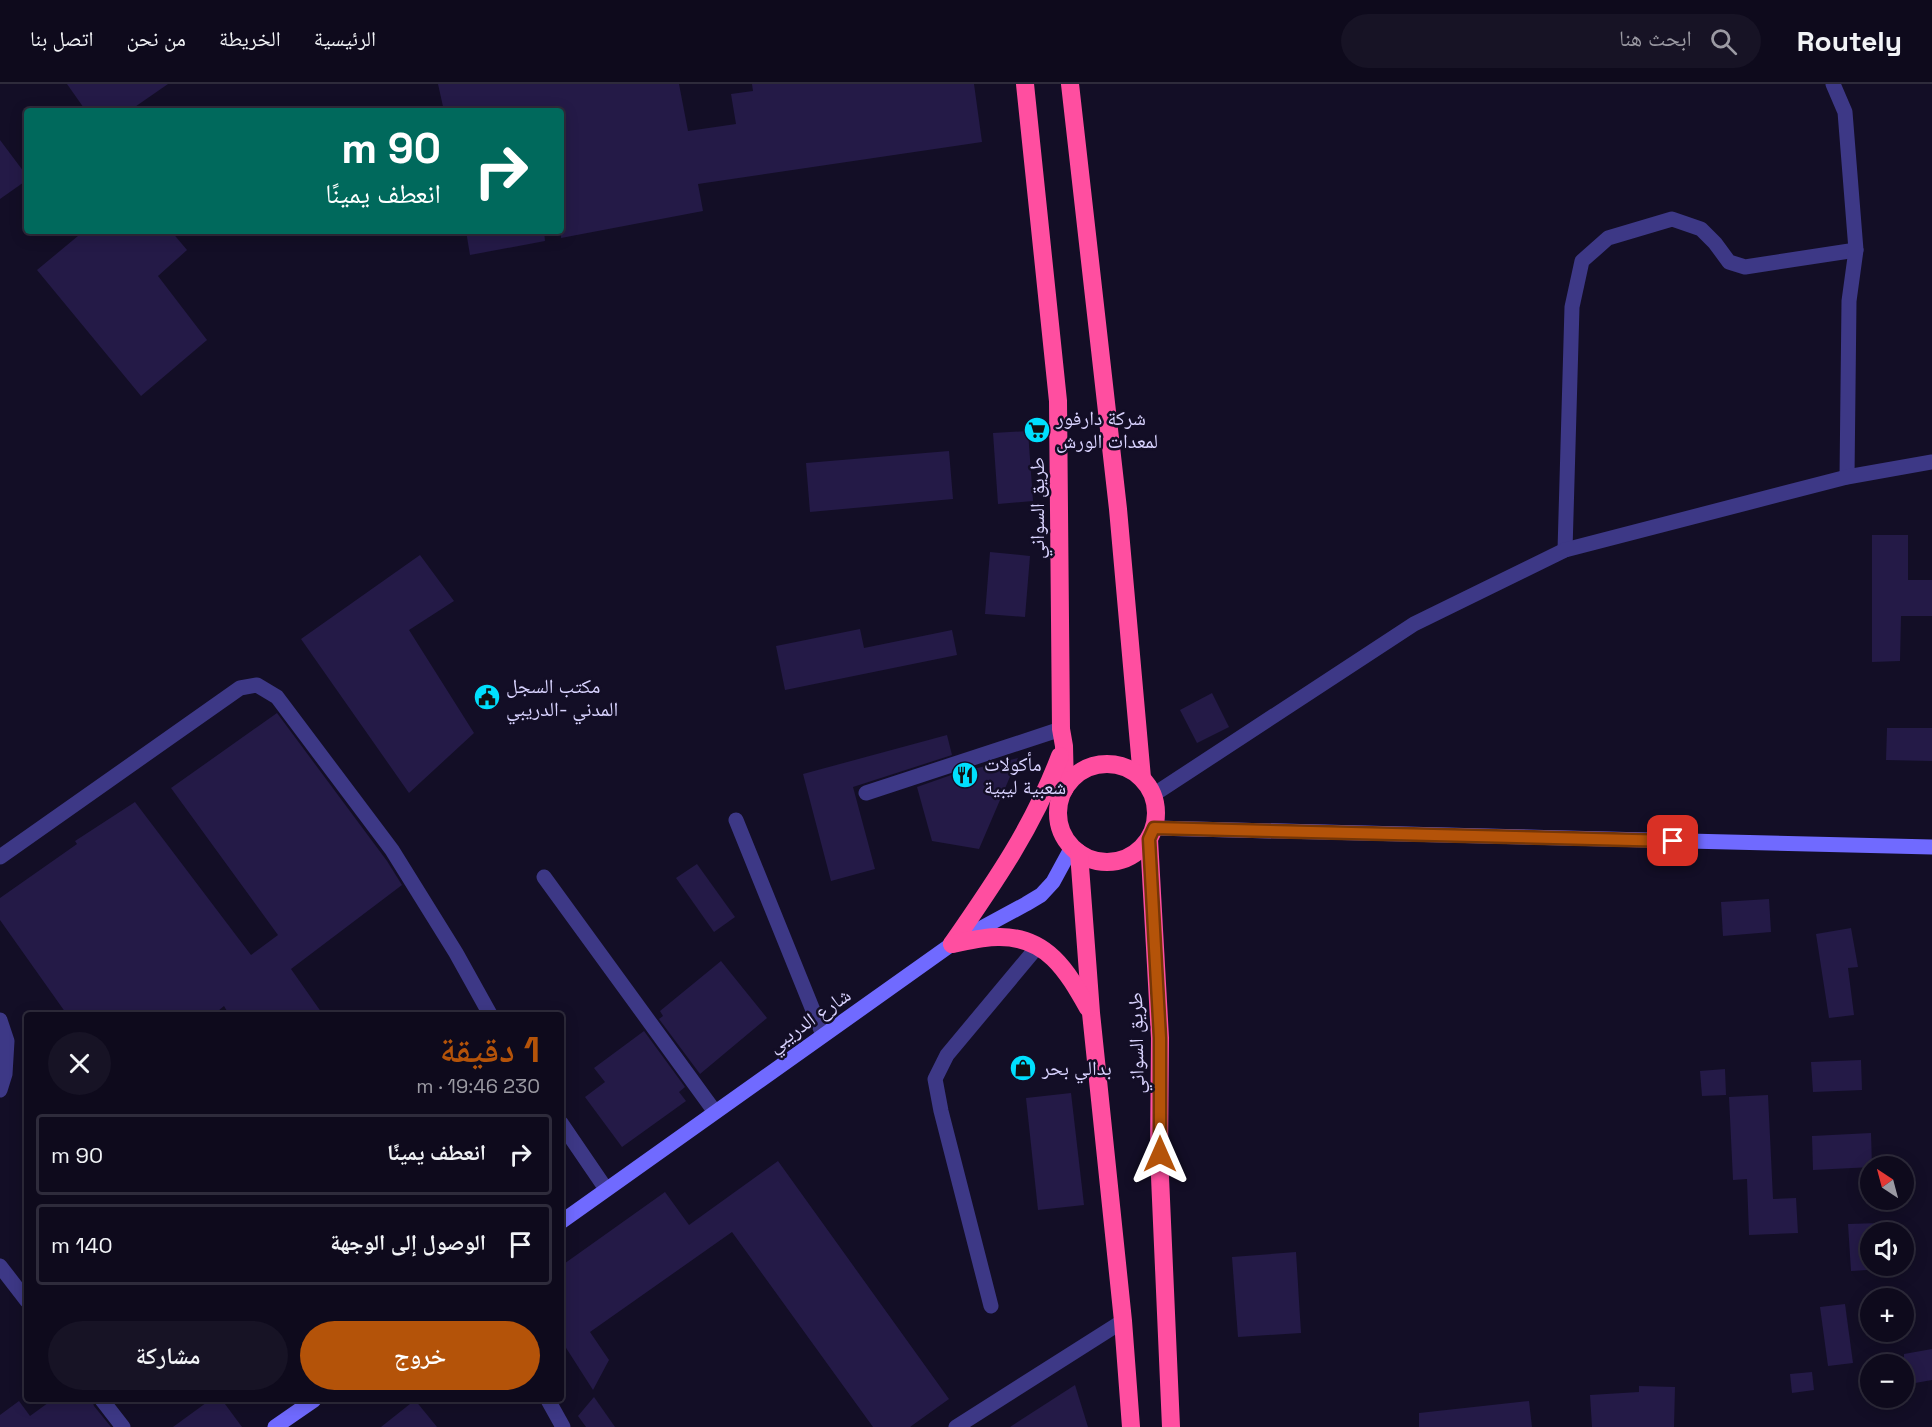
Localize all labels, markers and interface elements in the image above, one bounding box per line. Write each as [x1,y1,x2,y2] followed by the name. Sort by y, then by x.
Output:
[1341,14,1761,68] search box
[1797,23,1902,59] text: Routely
[1619,24,1692,52] text: ابحث هنا
[30,25,94,52] text: اتصل بنا
[127,25,186,52] text: من نحن
[219,25,281,52] text: الخريطة
[314,25,376,52] text: الرئيسية
[1707,25,1740,58] icon: search
[341,122,441,175] text: 90 m
[462,132,540,210] icon: right
[325,176,441,211] text: انعطف يمينًا
[1055,405,1158,454] place label: شركة دارفور لمعدات الورش
[1022,415,1052,445] supermarket icon: شركة دارفور لمعدات الورش
[1024,457,1053,559] street label: طريق السواني
[506,673,618,725] place label: مكتب السجل المدني -الدريبي
[472,682,502,712] public building icon: مكتب السجل المدني -الدريبي
[984,751,1066,800] place label: مأكولات شعبية ليبية
[950,760,980,790] restaurant icon: مأكولات شعبية ليبية
[1647,815,1698,866] pin
[1656,824,1689,857] icon: arrive
[762,982,857,1061] street label: شارع الدريبي
[1122,992,1153,1094] street label: طريق السواني
[440,1027,540,1073] text: 1 دقيقة
[48,1032,111,1095] button: close
[1008,1053,1038,1083] shop icon: بدالي بحر
[1041,1055,1112,1084] place label: بدالي بحر
[416,1073,540,1099] text: 230 m · 19:46
[1128,1122,1192,1186] position arrow
[387,1138,486,1166] text: انعطف يمينًا
[504,1138,537,1171] icon: right
[51,1141,103,1169] text: 90 m
[1860,1156,1914,1210] north arrow
[1860,1156,1914,1408] map controls
[1860,1222,1914,1276] button: sound
[330,1228,486,1256] text: الوصول إلى الوجهة
[504,1228,537,1261] icon: arrive
[51,1231,113,1259] text: 140 m
[1860,1288,1914,1342] button: +
[48,1321,288,1390] button: مشاركة
[300,1321,540,1390] button: خروج
[1860,1354,1914,1408] button: −

